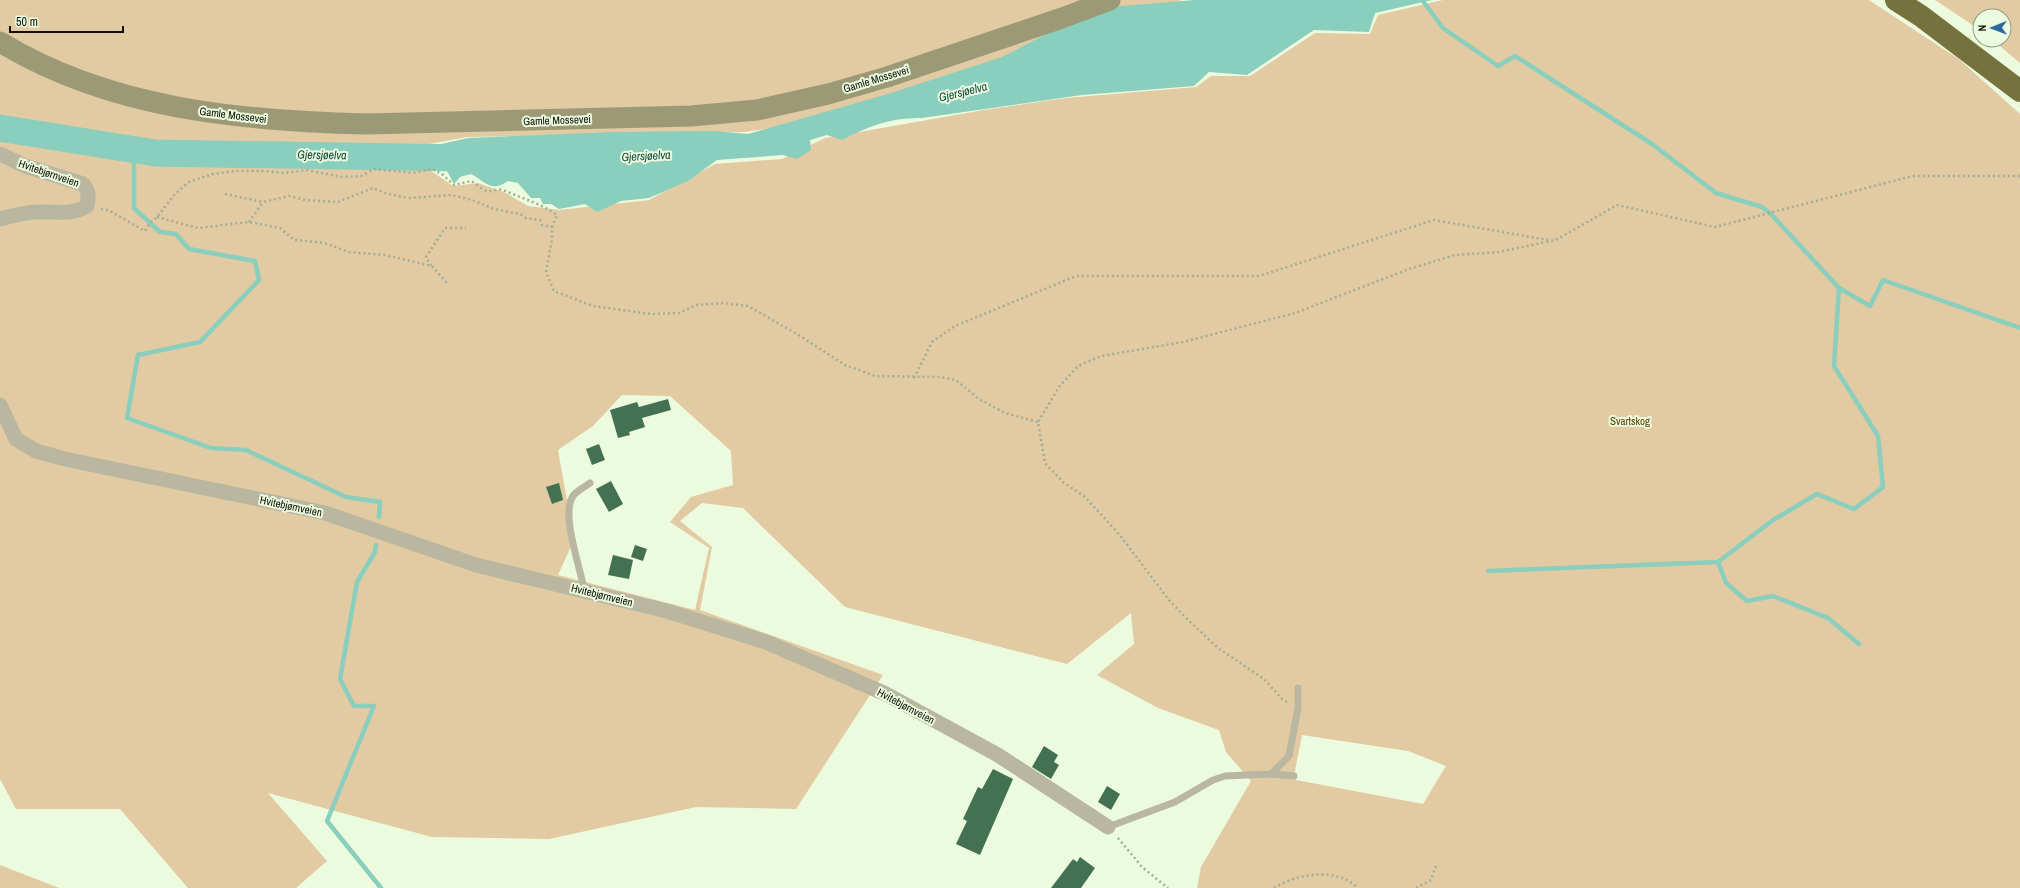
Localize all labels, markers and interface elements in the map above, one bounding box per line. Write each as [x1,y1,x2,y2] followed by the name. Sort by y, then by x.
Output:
[10,8,123,34] scale bar
[1972,8,2012,48] north arrow
[16,14,38,30] text: 50 m
[1975,25,1989,32] text: N
[842,62,910,96] street label: Gamle Mossevei
[937,78,989,106] water label: Gjersjøelva
[199,104,267,126] street label: Gamle Mossevei
[523,112,591,128] street label: Gamle Mossevei
[297,147,347,163] water label: Gjersjøelva
[621,147,672,165] water label: Gjersjøelva
[17,156,81,190] street label: Hvitebjørnveien
[1610,414,1650,428] park label: Svartskog
[259,493,323,519] street label: Hvitebjørnveien
[570,581,634,609] street label: Hvitebjørnveien
[875,685,937,727] street label: Hvitebjørnveien

